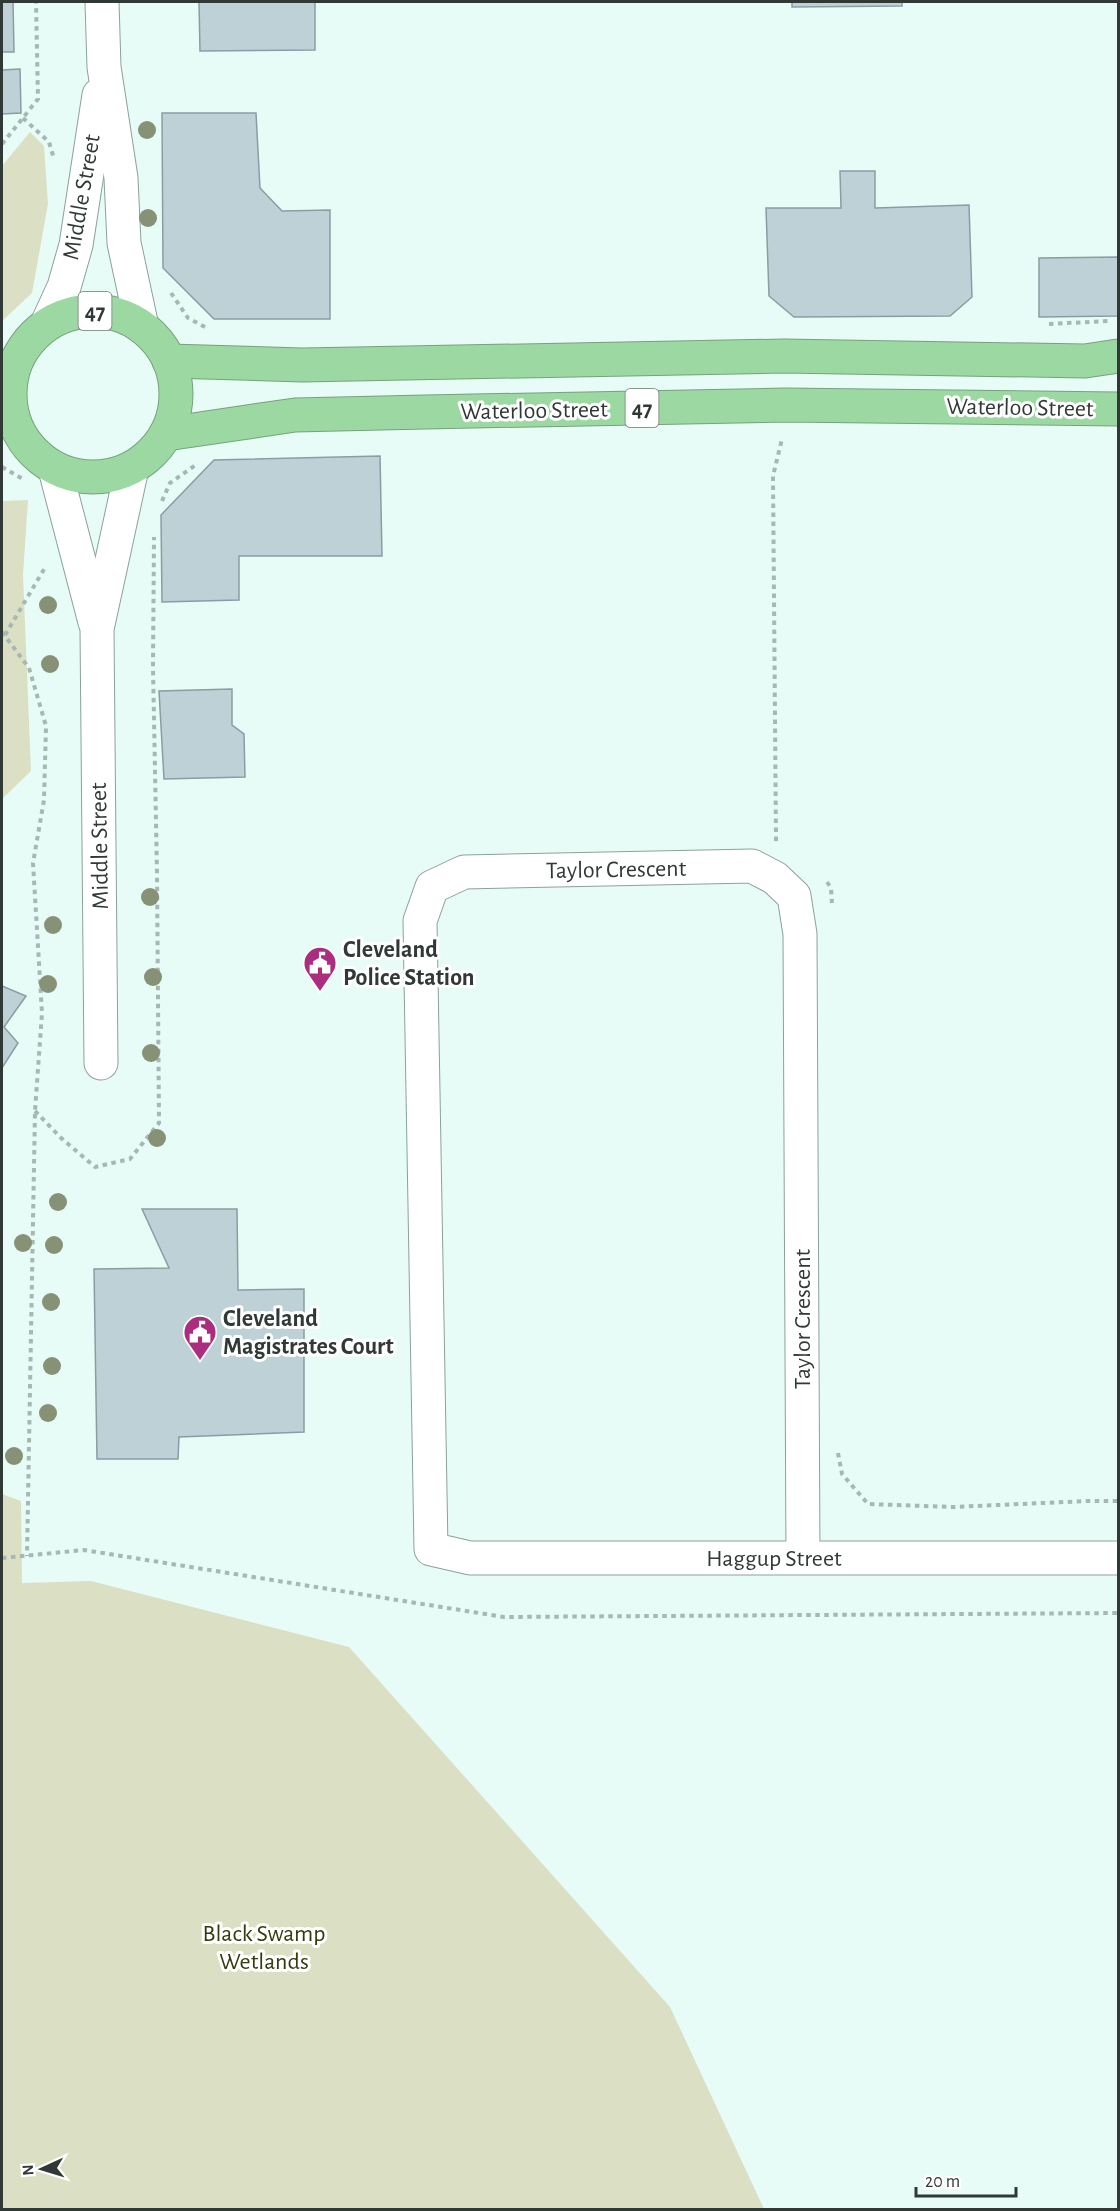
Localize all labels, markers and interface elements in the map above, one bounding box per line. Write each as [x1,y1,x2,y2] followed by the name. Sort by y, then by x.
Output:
[59,132,105,262] street label: Middle Street
[78,292,112,330] road number: 47
[626,389,658,427] road number: 47
[946,395,1094,421] street label: Waterloo Street
[460,398,608,424] street label: Waterloo Street
[87,782,113,910] street label: Middle Street
[546,857,687,883] street label: Taylor Crescent
[343,938,475,990] place label: Cleveland Police Station
[302,945,338,992] public building icon: Cleveland Police Station
[791,1248,815,1389] street label: Taylor Crescent
[223,1307,394,1359] place label: Cleveland Magistrates Court
[182,1314,218,1361] public building icon: Cleveland Magistrates Court
[706,1547,842,1571] street label: Haggup Street
[203,1922,325,1974] park label: Black Swamp Wetlands
[12,2139,72,2199] north arrow
[916,2160,1016,2198] scale bar
[20,2164,36,2176] text: N
[925,2173,960,2191] text: 20 m

